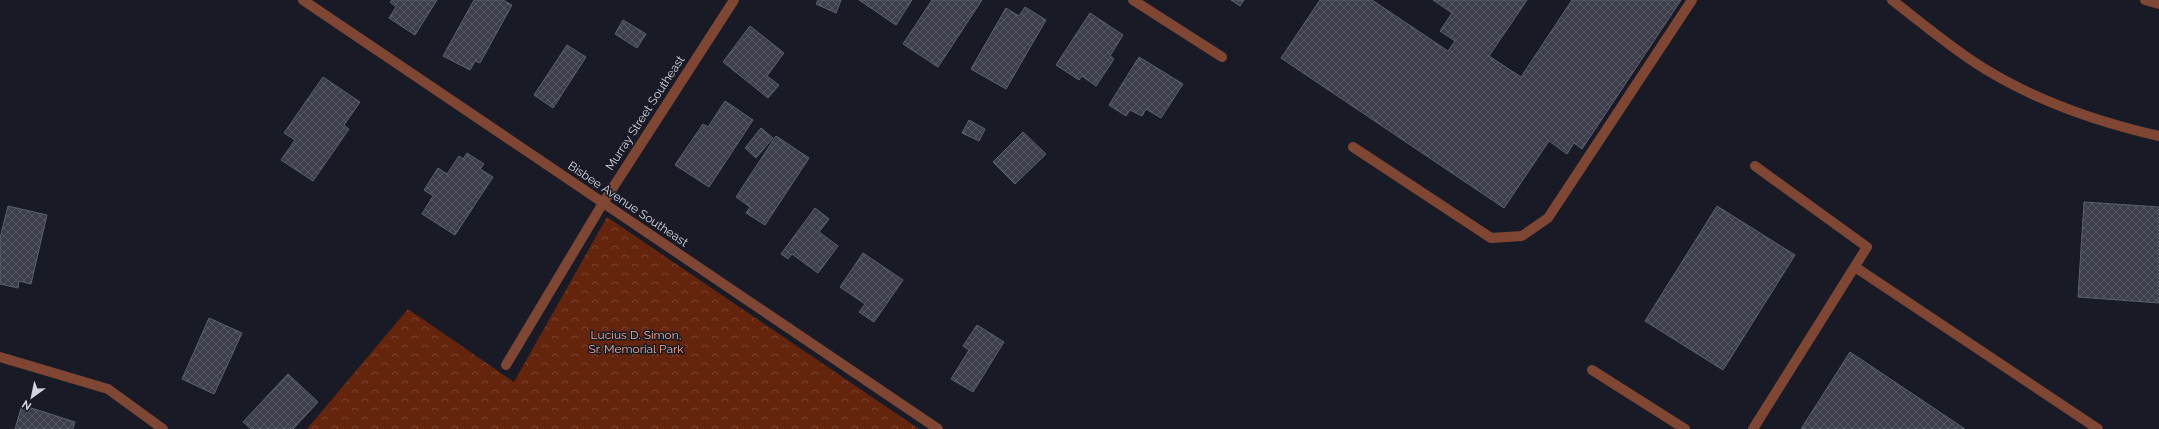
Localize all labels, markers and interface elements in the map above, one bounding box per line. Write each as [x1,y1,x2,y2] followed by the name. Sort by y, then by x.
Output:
[603,53,687,173] street label: Murray Street Southeast
[565,159,691,249] street label: Bisbee Avenue Southeast
[588,328,684,356] park label: Lucius D. Simon, Sr. Memorial Park
[12,377,52,417] north arrow
[20,397,34,413] text: N

